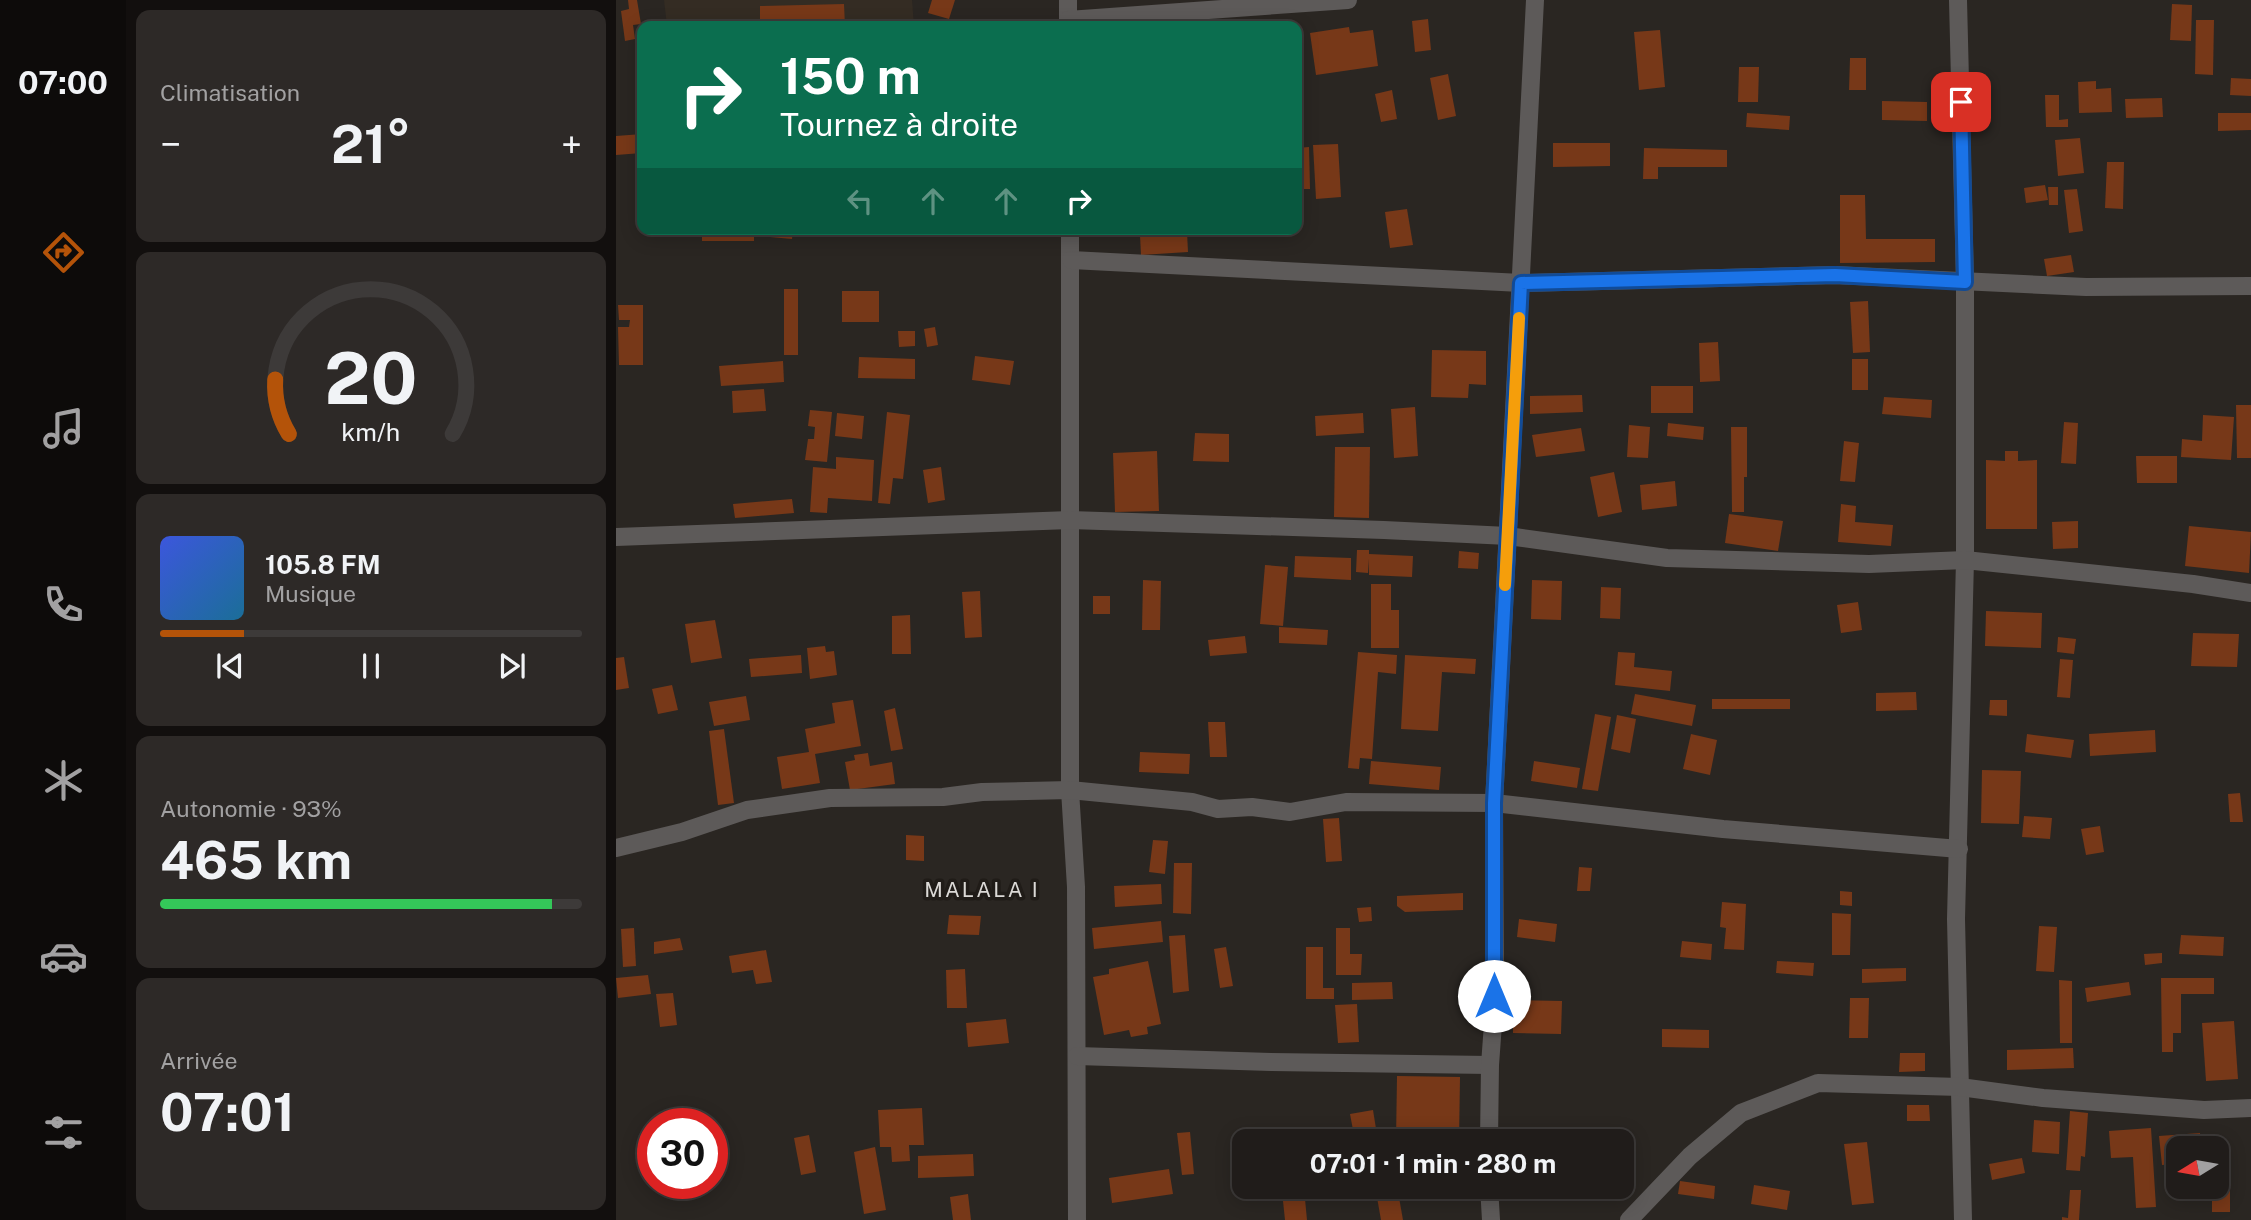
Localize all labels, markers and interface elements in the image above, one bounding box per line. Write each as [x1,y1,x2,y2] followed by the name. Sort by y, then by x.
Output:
[780,47,921,105] text: 150 m
[665,49,756,140] icon: right
[18,64,108,101] text: 07:00
[1931,72,1991,132] pin
[160,79,300,106] text: Climatisation
[1942,83,1980,121] icon: arrive
[780,106,1018,143] text: Tournez à droite
[331,114,411,175] text: 21°
[160,122,181,167] text: −
[561,122,582,167] text: +
[841,182,879,220] icon: left
[914,182,952,220] icon: ahead
[987,182,1025,220] icon: ahead
[1060,182,1098,220] icon: right
[39,228,88,277] icon: directions
[324,335,418,420] text: 20
[39,404,88,453] icon: music
[342,417,400,447] text: km/h
[265,549,381,580] text: 105.8 FM
[39,580,88,629] icon: phone
[265,580,356,607] text: Musique
[211,647,249,685] icon: previous
[352,647,390,685] icon: pause
[493,647,531,685] icon: next
[39,756,88,805] icon: climate
[160,795,342,822] text: Autonomie · 93%
[160,830,352,891] text: 465 km
[924,877,1040,902] district label: MALALA I
[39,932,88,981] icon: car
[1457,959,1531,1033] position arrow
[160,1047,237,1074] text: Arrivée
[160,1082,295,1143] text: 07:01
[39,1108,88,1157] icon: filters
[637,1108,728,1199] speed limit sign: 30
[2166,1136,2230,1199] north arrow
[2166,1136,2229,1199] map controls
[1310,1148,1556,1179] text: 07:01 · 1 min · 280 m

